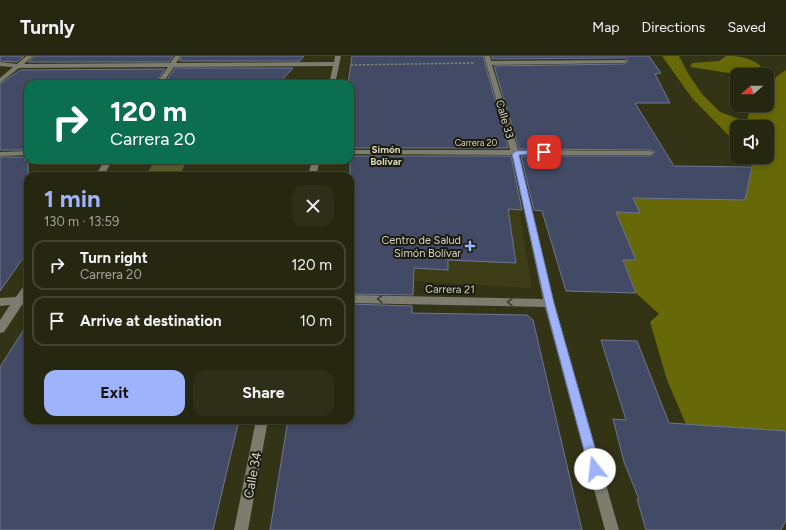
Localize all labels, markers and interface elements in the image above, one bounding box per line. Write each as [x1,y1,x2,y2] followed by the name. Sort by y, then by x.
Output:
[20,16,75,39] text: Turnly
[592,19,620,36] text: Map
[642,19,705,36] text: Directions
[727,19,766,36] text: Saved
[730,68,774,112] north arrow
[730,68,774,164] map controls
[110,94,187,128] text: 120 m
[44,96,96,148] icon: right
[493,99,516,140] street label: Calle 33
[730,120,774,164] button: sound
[110,128,195,150] text: Carrera 20
[527,135,561,169] pin
[455,137,498,148] street label: Carrera 20
[533,141,555,163] icon: arrive
[370,143,402,168] district label: Simón Bolívar
[44,184,101,213] text: 1 min
[292,185,334,227] button: close
[44,214,119,229] text: 130 m · 13:59
[381,234,461,260] place label: Centro de Salud Simón Bolívar
[464,240,476,252] marker: Centro de Salud Simón Bolívar
[80,249,148,267] text: Turn right
[46,254,68,276] icon: right
[291,256,332,274] text: 120 m
[80,267,142,282] text: Carrera 20
[425,283,475,296] street label: Carrera 21
[377,295,383,303] one-way arrow
[507,298,513,306] one-way arrow
[46,310,68,332] icon: arrive
[80,312,221,330] text: Arrive at destination
[300,312,332,330] text: 10 m
[44,370,185,416] button: Exit
[193,370,334,416] button: Share
[574,448,616,490] position arrow
[241,451,264,500] street label: Calle 34

